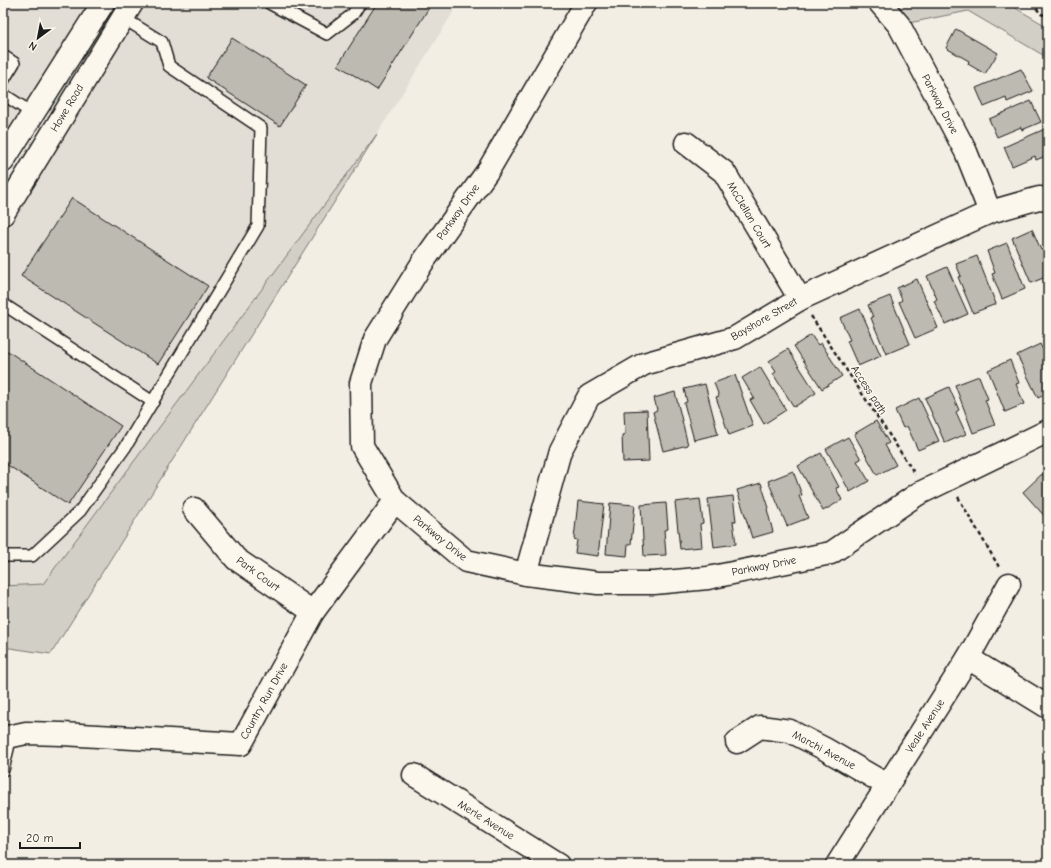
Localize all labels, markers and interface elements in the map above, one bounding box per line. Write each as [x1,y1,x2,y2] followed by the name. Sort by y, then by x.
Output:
[18,18,58,58] north arrow
[26,39,39,53] text: N
[919,72,961,136] street label: Parkway Drive
[48,82,86,134] street label: Howe Road
[724,179,774,251] street label: McClellan Court
[434,181,482,243] street label: Parkway Drive
[728,294,800,343] street label: Bayshore Street
[848,363,890,417] street label: Access path
[411,512,470,564] street label: Parkway Drive
[731,553,798,579] street label: Parkway Drive
[234,554,283,595] street label: Park Court
[237,660,291,742] street label: Country Run Drive
[903,696,947,755] street label: Veale Avenue
[790,728,858,772] street label: Marchi Avenue
[455,797,517,843] street label: Merle Avenue
[20,824,80,850] scale bar
[26,831,54,845] text: 20 m

